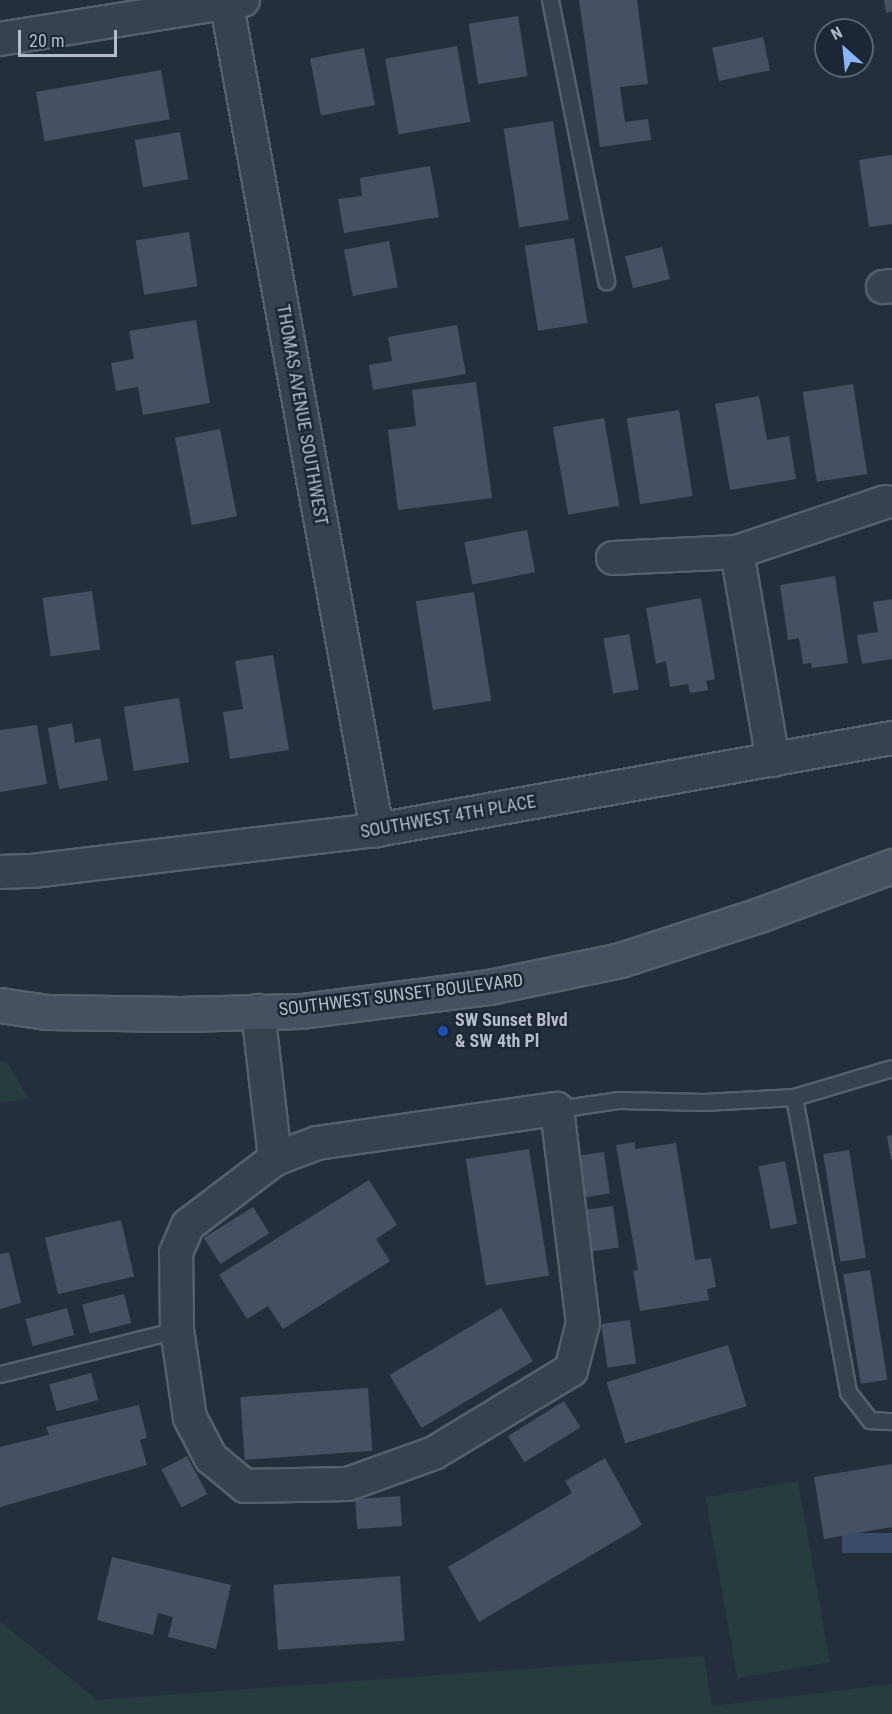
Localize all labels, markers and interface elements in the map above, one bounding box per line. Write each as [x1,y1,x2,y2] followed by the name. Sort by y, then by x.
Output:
[21,18,120,56] scale bar
[814,18,874,78] north arrow
[828,23,845,44] text: N
[29,30,64,51] text: 20 m
[272,303,332,527] street label: THOMAS AVENUE SOUTHWEST
[358,791,538,843] street label: SOUTHWEST 4TH PLACE
[277,969,525,1021] street label: SOUTHWEST SUNSET BOULEVARD
[455,1010,568,1052] place label: SW Sunset Blvd & SW 4th Pl
[436,1024,450,1038] marker: SW Sunset Blvd & SW 4th Pl

